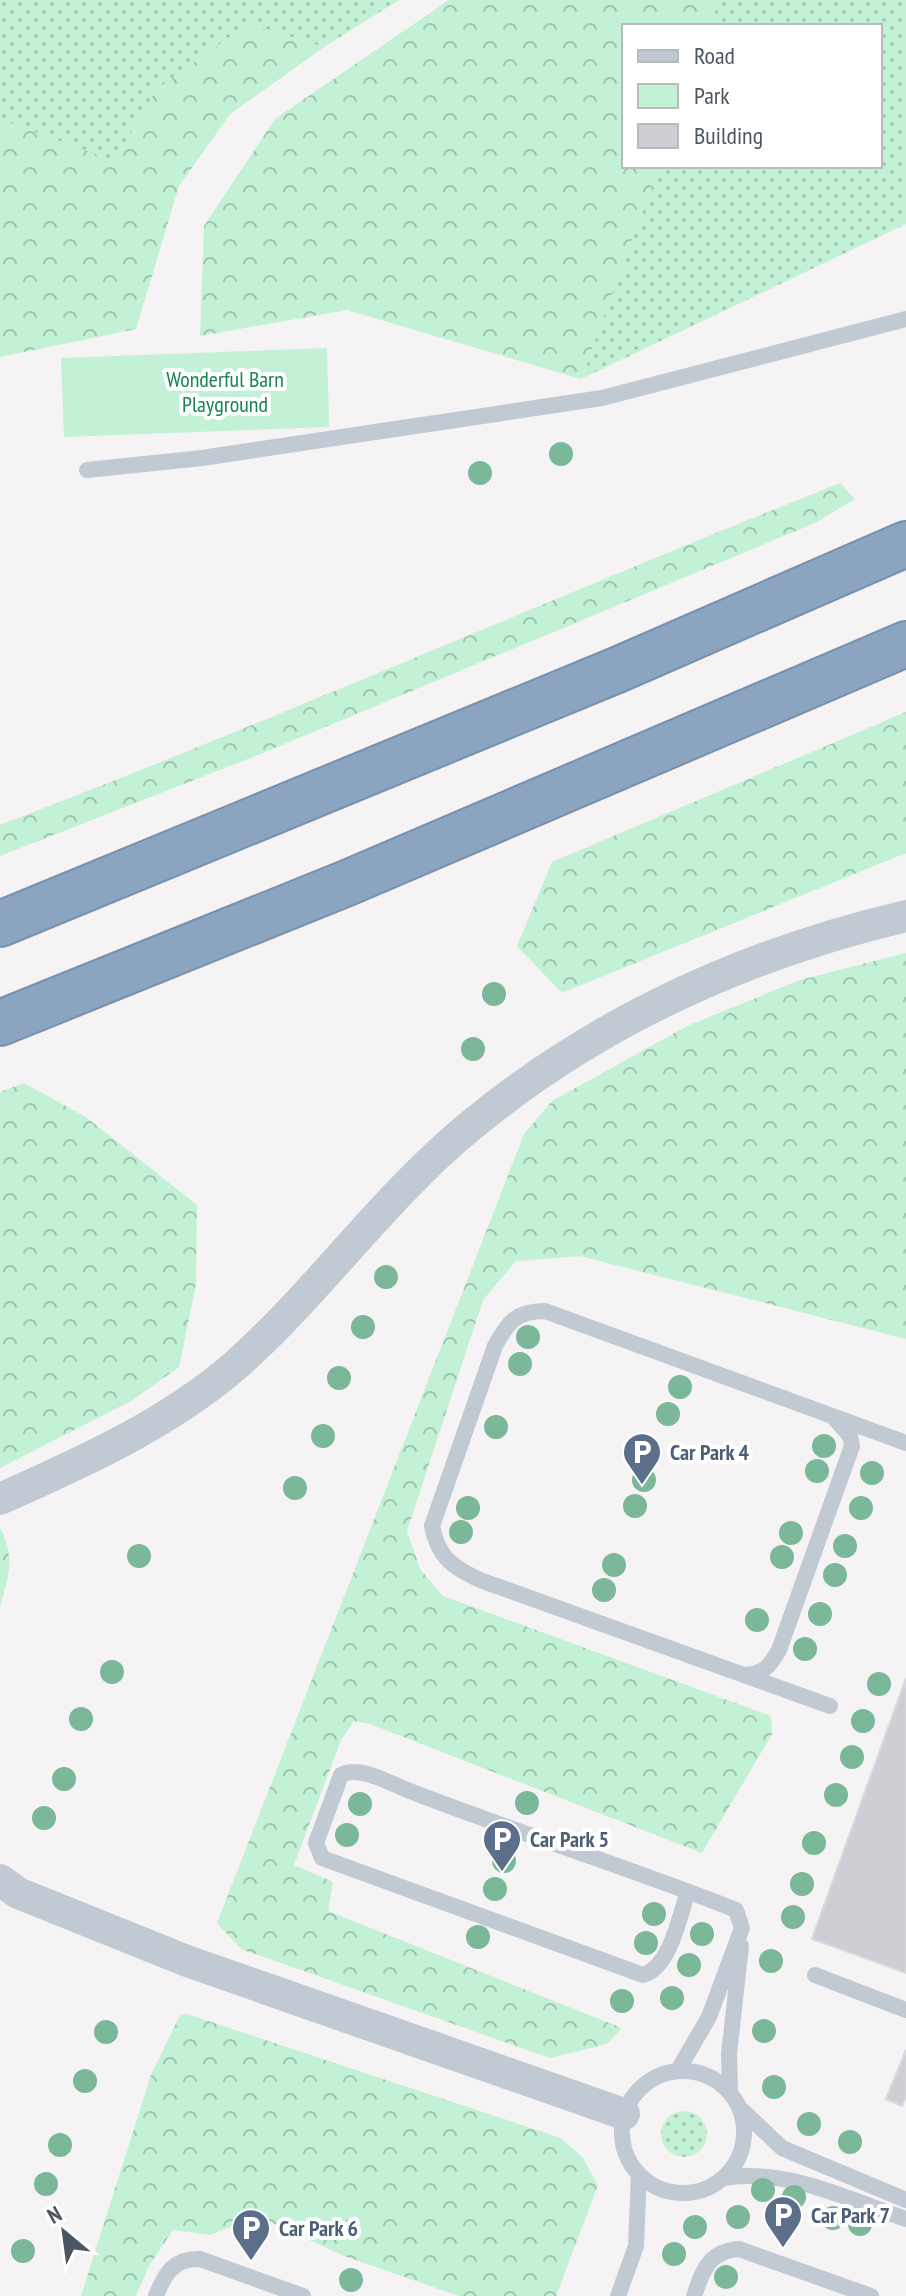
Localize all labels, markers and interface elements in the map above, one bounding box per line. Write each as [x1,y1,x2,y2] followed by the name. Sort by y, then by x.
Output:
[622,24,882,168] legend
[694,40,735,71] text: Road
[694,80,730,111] text: Park
[694,120,763,151] text: Building
[166,365,284,418] park label: Wonderful Barn Playground
[621,1431,663,1486] parking icon: Car Park 4
[670,1438,749,1466] place label: Car Park 4
[481,1818,523,1873] parking icon: Car Park 5
[530,1825,609,1853] place label: Car Park 5
[24,2192,104,2272] north arrow
[762,2194,804,2249] parking icon: Car Park 7
[42,2199,66,2230] text: N
[811,2201,890,2229] place label: Car Park 7
[230,2207,272,2262] parking icon: Car Park 6
[279,2214,358,2242] place label: Car Park 6

